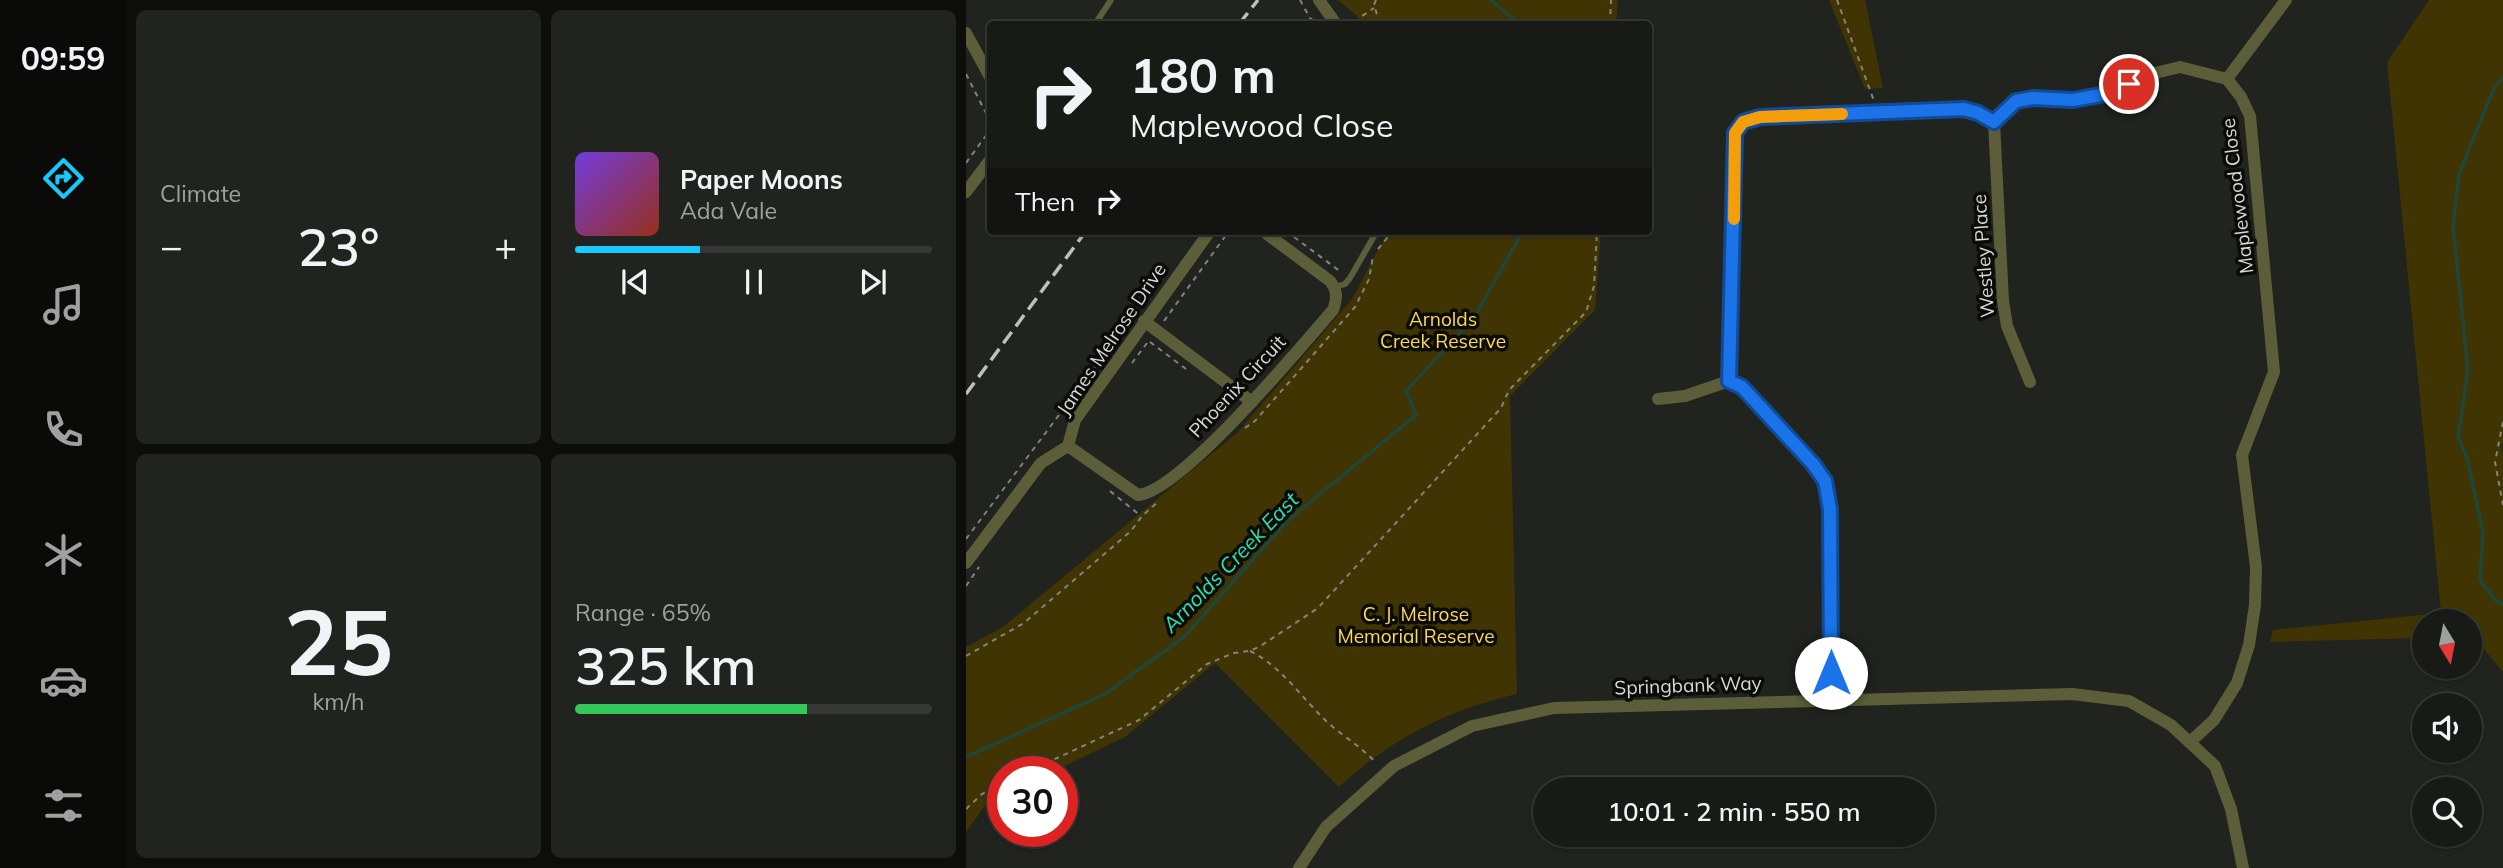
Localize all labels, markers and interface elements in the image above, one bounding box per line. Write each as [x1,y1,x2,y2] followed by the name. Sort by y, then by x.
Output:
[21,38,105,78] text: 09:59
[1130,44,1276,105] text: 180 m
[1015,49,1106,140] icon: right
[2099,54,2159,114] pin
[2110,65,2148,103] icon: arrive
[1130,105,1393,145] text: Maplewood Close
[2216,117,2258,275] street label: Maplewood Close
[39,154,88,203] icon: directions
[680,163,843,196] text: Paper Moons
[160,179,241,208] text: Climate
[1089,182,1127,220] icon: right
[1015,185,1075,218] text: Then
[1967,193,1999,319] street label: Westley Place
[680,196,777,225] text: Ada Vale
[298,214,379,279] text: 23°
[160,222,183,270] text: −
[494,222,517,270] text: +
[1051,258,1171,420] street label: James Melrose Drive
[616,263,654,301] icon: previous
[735,263,773,301] icon: pause
[854,263,892,301] icon: next
[39,280,88,329] icon: music
[1380,307,1506,353] park label: Arnolds Creek Reserve
[1183,330,1291,442] street label: Phoenix Circuit
[39,405,88,454] icon: phone
[1156,486,1304,638] water label: Arnolds Creek East
[39,530,88,579] icon: climate
[284,584,393,698] text: 25
[575,598,711,627] text: Range · 65%
[1337,602,1495,648] park label: C. J. Melrose Memorial Reserve
[2412,609,2482,679] north arrow
[2412,609,2482,847] map controls
[575,633,756,698] text: 325 km
[1794,636,1868,710] position arrow
[39,656,88,705] icon: car
[1614,670,1762,700] street label: Springbank Way
[312,687,365,716] text: km/h
[2412,693,2482,763] button: sound
[987,756,1078,847] speed limit sign: 30
[2412,777,2482,847] button: search
[39,781,88,830] icon: filters
[1607,795,1861,828] text: 10:01 · 2 min · 550 m

